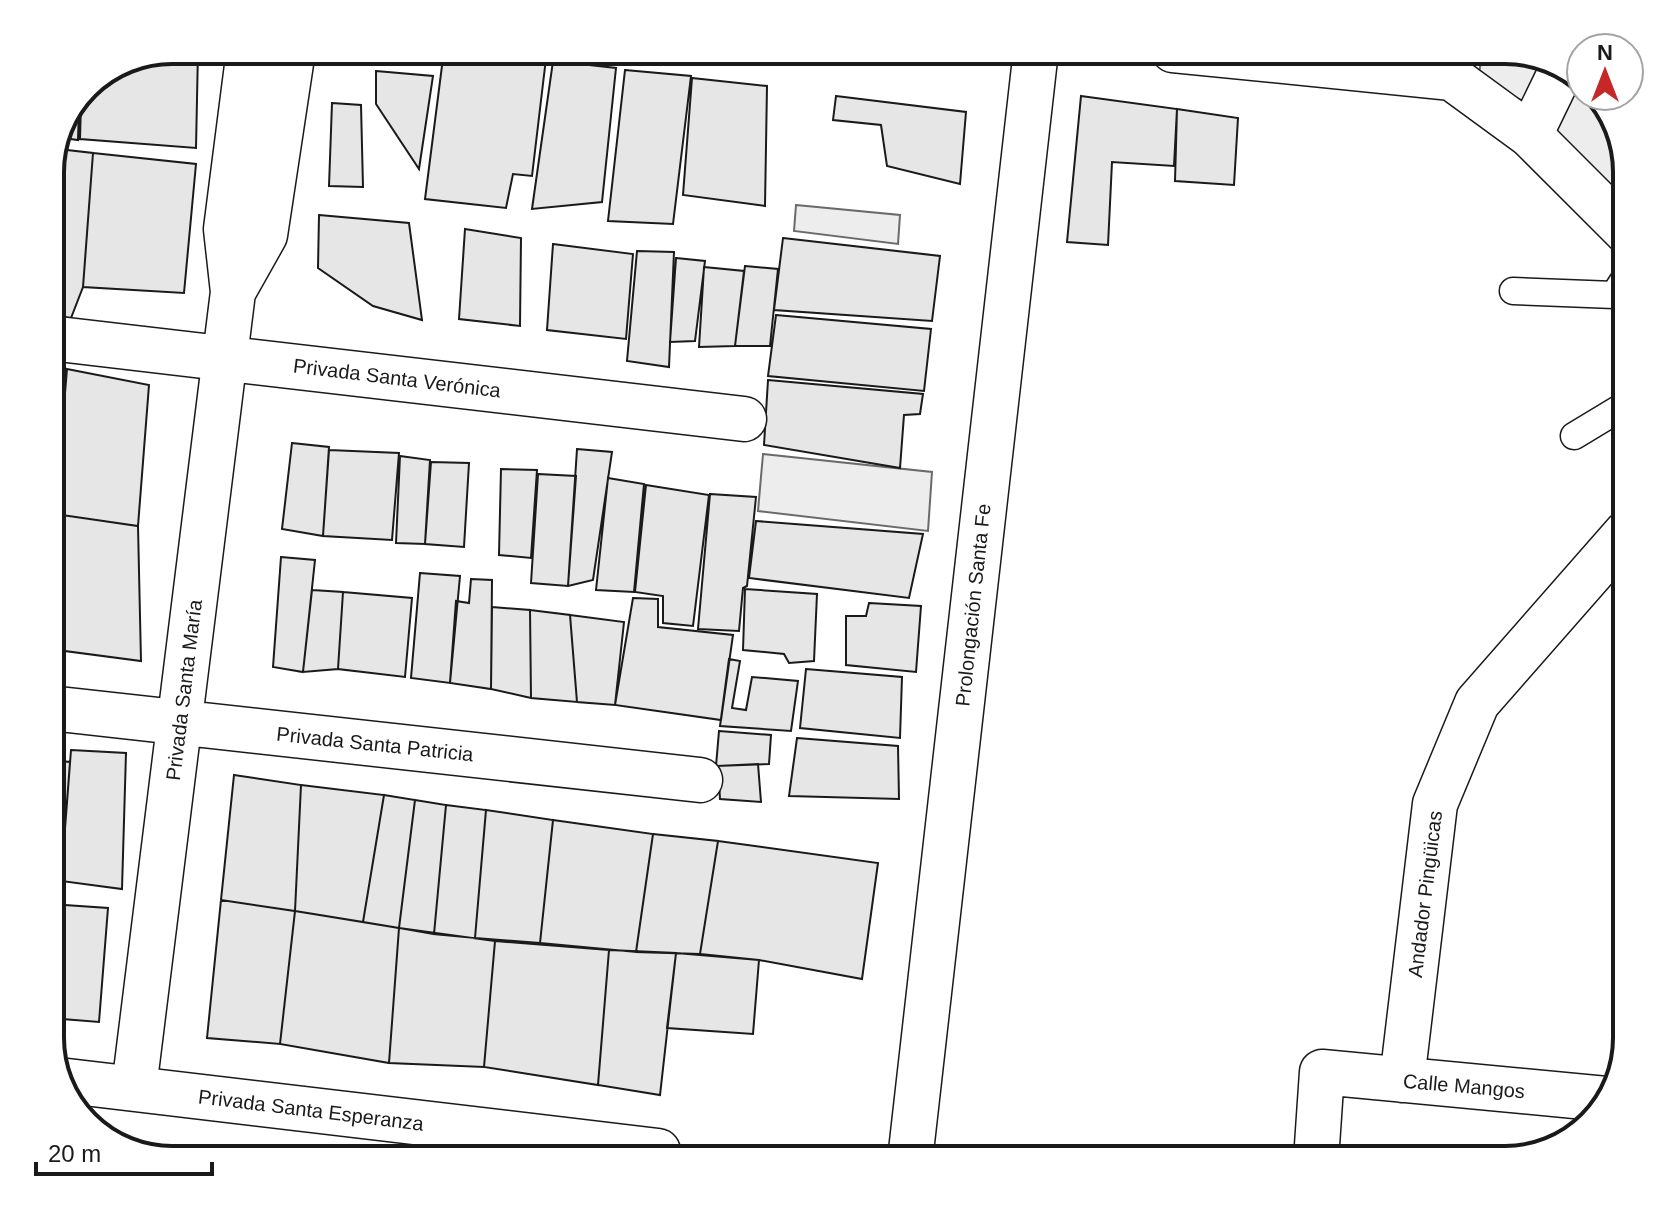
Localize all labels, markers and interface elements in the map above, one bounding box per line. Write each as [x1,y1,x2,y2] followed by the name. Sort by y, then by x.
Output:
[1565,32,1645,112] north arrow
[1597,40,1613,65] text: N
[292,354,503,402] street label: Privada Santa Verónica
[951,503,995,707] street label: Prolongación Santa Fe
[162,597,206,782] street label: Privada Santa María
[275,723,475,765] street label: Privada Santa Patricia
[1404,809,1446,979] street label: Andador Pingüicas
[1402,1070,1526,1102] street label: Calle Mangos
[197,1085,426,1135] street label: Privada Santa Esperanza
[36,1126,212,1176] scale bar
[48,1140,101,1167] text: 20 m

